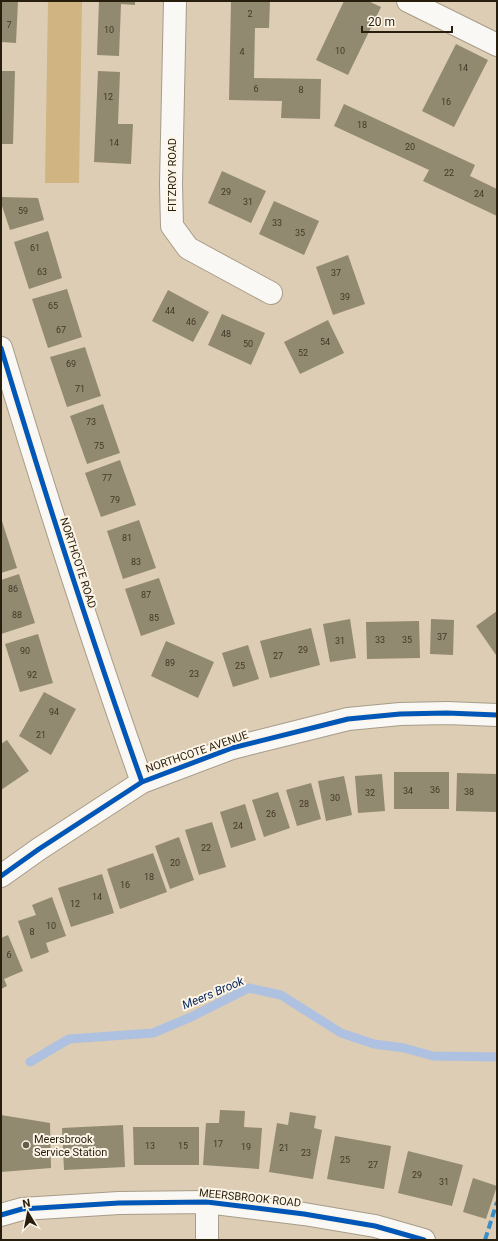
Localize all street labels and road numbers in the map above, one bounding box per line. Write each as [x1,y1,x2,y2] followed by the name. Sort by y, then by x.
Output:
[166,138,179,212] street label: FITZROY ROAD
[57,516,99,610] street label: NORTHCOTE ROAD
[144,728,250,776] street label: NORTHCOTE AVENUE
[198,1186,302,1210] street label: MEERSBROOK ROAD

